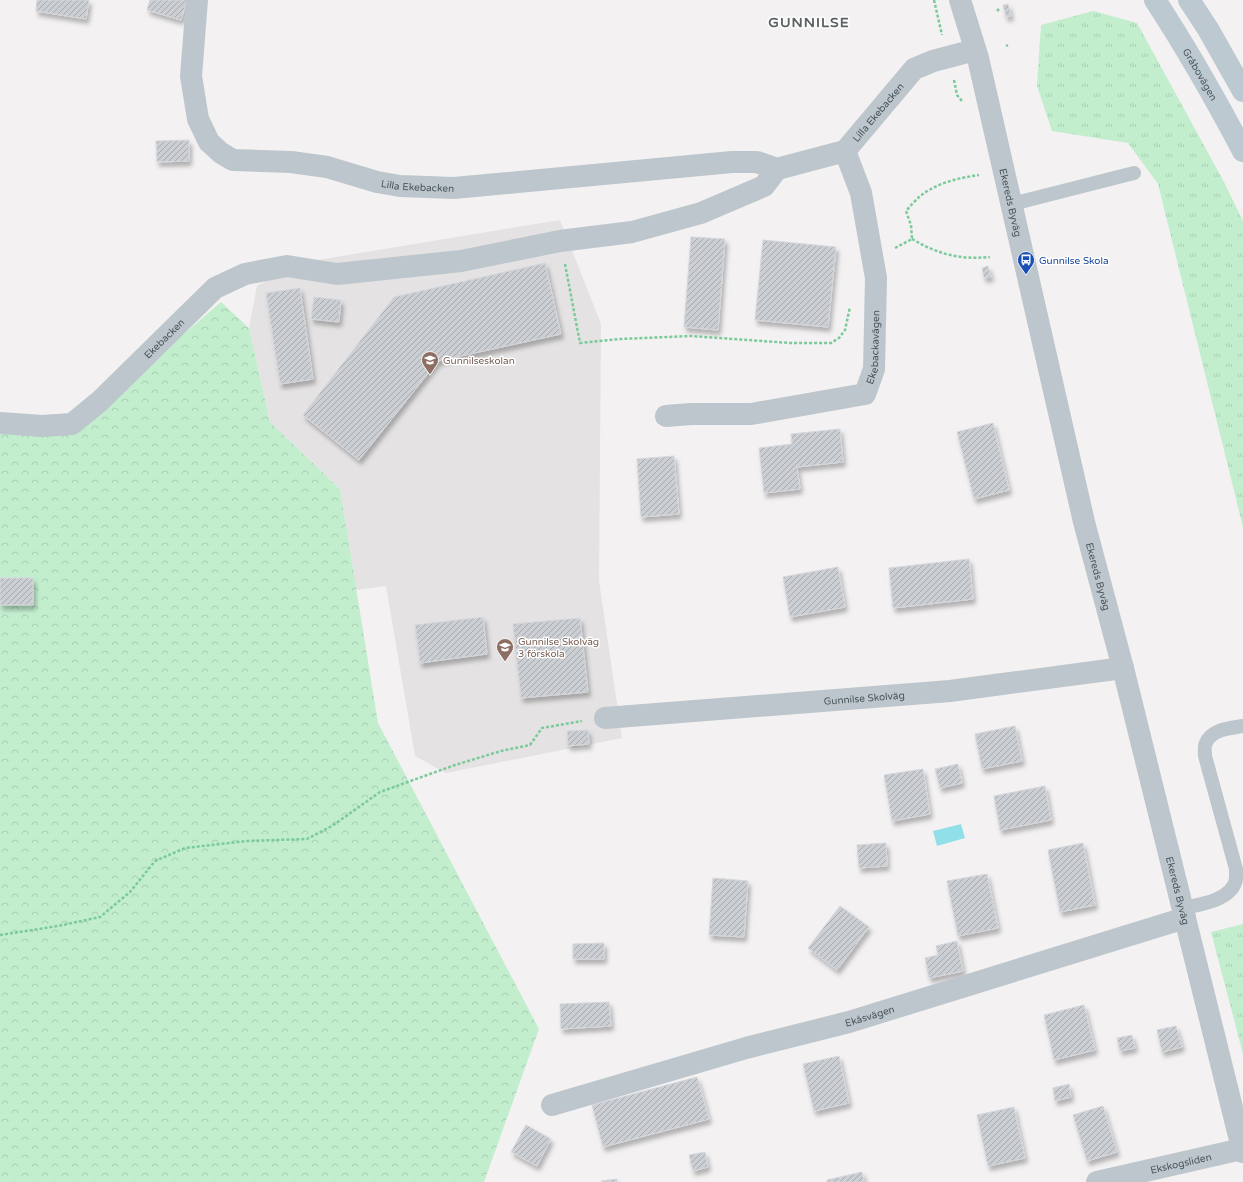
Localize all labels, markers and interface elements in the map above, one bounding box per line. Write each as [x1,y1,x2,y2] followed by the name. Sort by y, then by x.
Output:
[768,14,850,31] district label: GUNNILSE
[1180,46,1219,103] street label: Gråbovägen
[850,81,907,145] street label: Lilla Ekebacken
[996,167,1024,238] street label: Ekereds Byväg
[380,178,454,195] street label: Lilla Ekebacken
[1016,250,1036,275] bus stop icon: Gunnilse Skola
[1039,255,1109,267] place label: Gunnilse Skola
[864,310,882,386] street label: Ekebackavägen
[142,316,187,361] street label: Ekebacken
[420,350,440,375] school or university icon: Gunnilseskolan
[443,355,515,367] place label: Gunnilseskolan
[1083,541,1112,612] street label: Ekereds Byväg
[518,636,599,660] place label: Gunnilse Skolväg 3 förskola
[495,637,515,662] school or university icon: Gunnilse Skolväg 3 förskola
[823,690,905,708] street label: Gunnilse Skolväg
[1163,855,1191,926] street label: Ekereds Byväg
[844,1003,896,1030] street label: Ekåsvägen
[1149,1151,1213,1177] street label: Ekskogsliden

